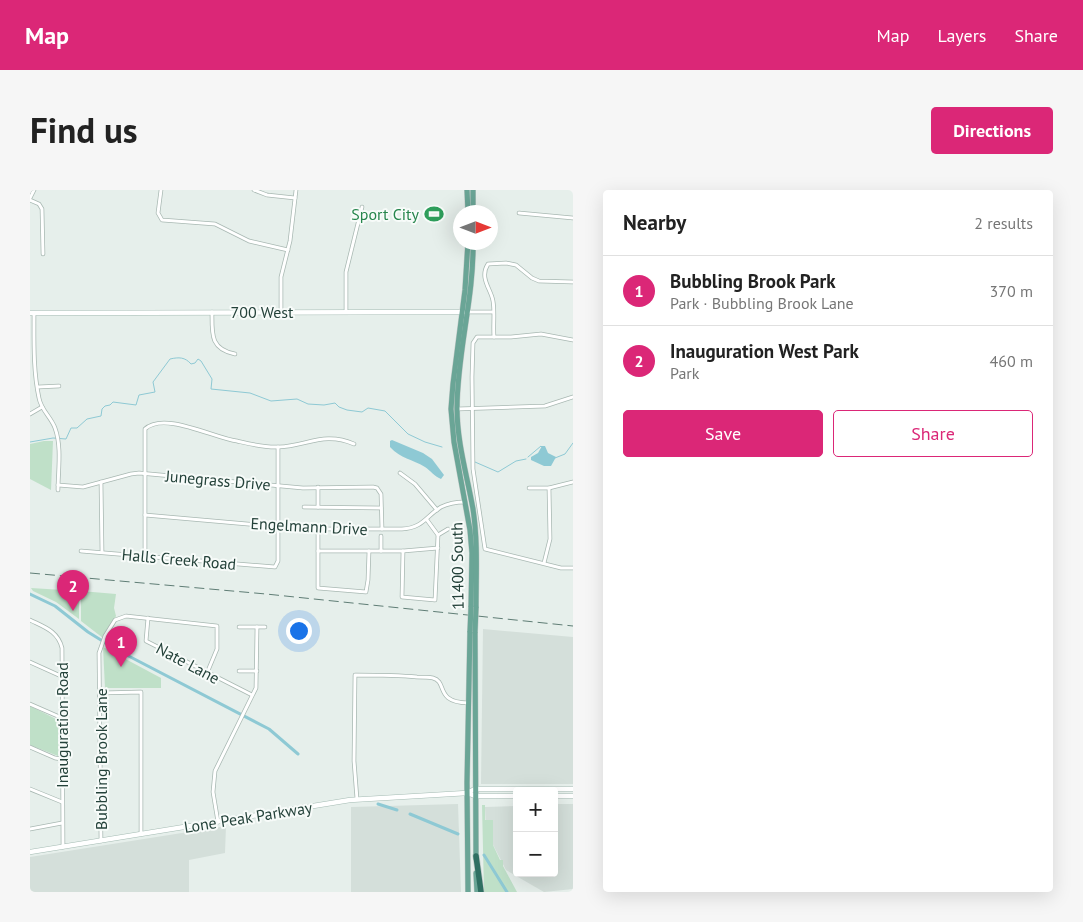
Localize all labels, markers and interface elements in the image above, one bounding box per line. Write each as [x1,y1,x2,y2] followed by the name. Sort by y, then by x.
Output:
[25,20,69,51] text: Map
[877,24,909,47] text: Map
[937,24,986,47] text: Layers
[1014,24,1058,47] text: Share
[30,107,138,153] text: Find us
[931,107,1053,154] button: Directions
[423,203,445,225] sports icon: Sport City
[351,204,420,224] place label: Sport City
[453,205,498,250] north arrow
[623,209,686,236] text: Nearby
[974,213,1033,233] text: 2 results
[670,269,835,293] text: Bubbling Brook Park
[634,281,644,301] text: 1
[990,281,1033,301] text: 370 m
[670,293,854,313] text: Park · Bubbling Brook Lane
[231,302,294,322] street label: 700 West
[670,339,859,363] text: Inauguration West Park
[634,351,644,371] text: 2
[990,351,1033,371] text: 460 m
[670,363,699,383] text: Park
[623,410,823,457] button: Save
[833,410,1033,457] button: Share
[164,465,271,495] street label: Junegrass Drive
[250,513,368,539] street label: Engelmann Drive
[446,522,468,610] street label: 11400 South
[121,544,237,574] street label: Halls Creek Road
[57,570,89,611] pin: 2
[286,618,312,644] your location
[105,626,137,667] pin: 1
[153,638,223,688] street label: Nate Lane
[52,662,72,788] street label: Inauguration Road
[91,688,111,830] street label: Bubbling Brook Lane
[513,787,558,877] map controls
[513,787,558,832] button: +
[182,797,314,837] street label: Lone Peak Parkway
[513,832,558,877] button: −

